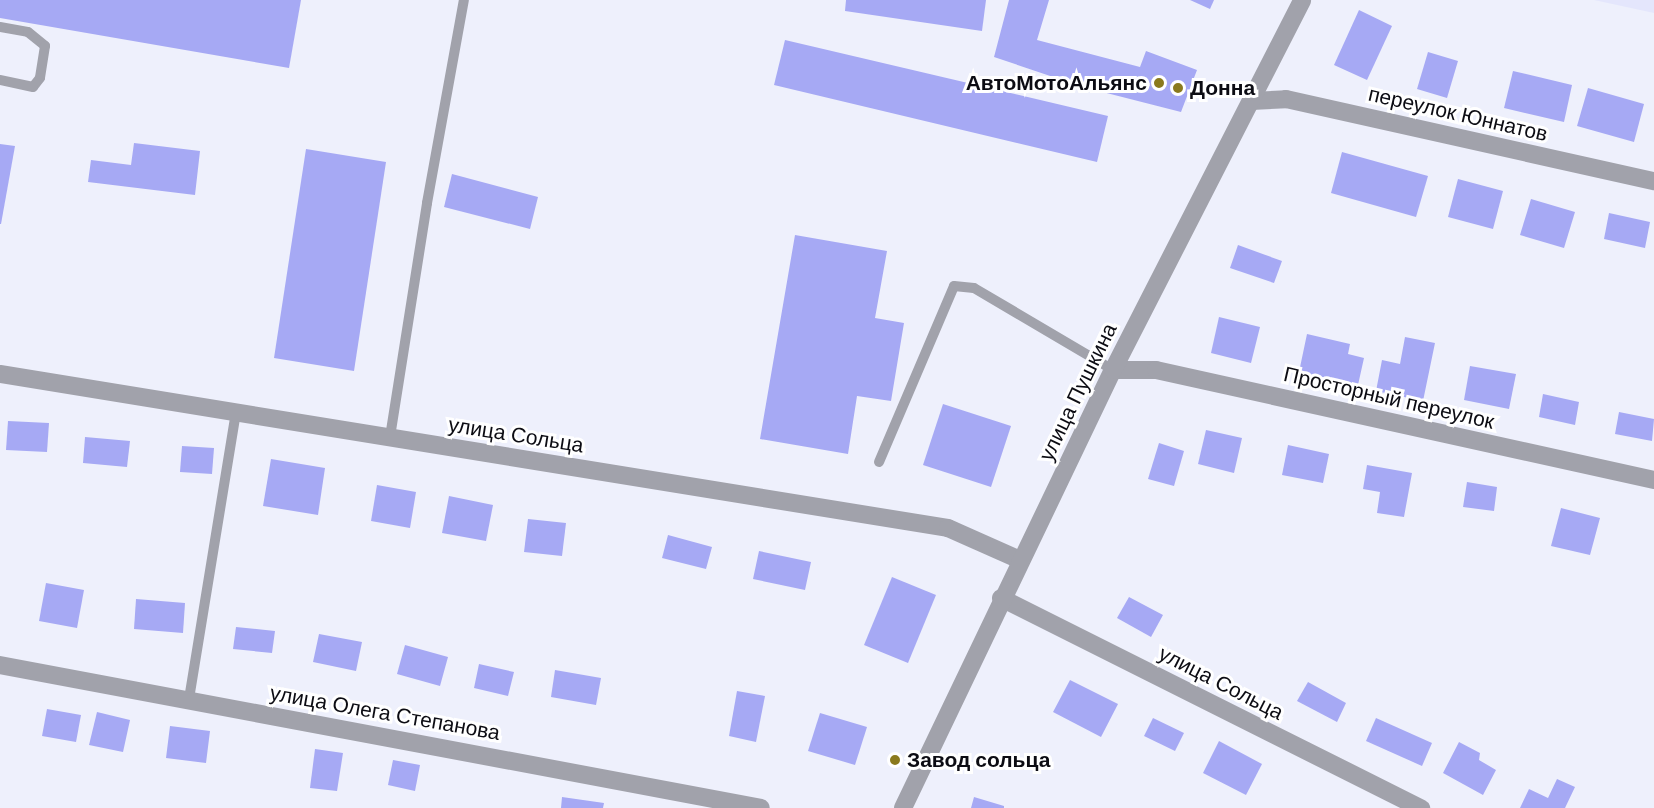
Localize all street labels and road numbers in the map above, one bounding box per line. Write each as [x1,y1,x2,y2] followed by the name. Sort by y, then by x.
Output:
[1366,81,1550,147] street label: переулок Юннатов
[1034,319,1122,465] street label: улица Пушкина
[1281,362,1497,434] street label: Просторный переулок
[447,412,585,458] street label: улица Сольца
[1154,641,1288,725] street label: улица Сольца
[268,680,502,746] street label: улица Олега Степанова

